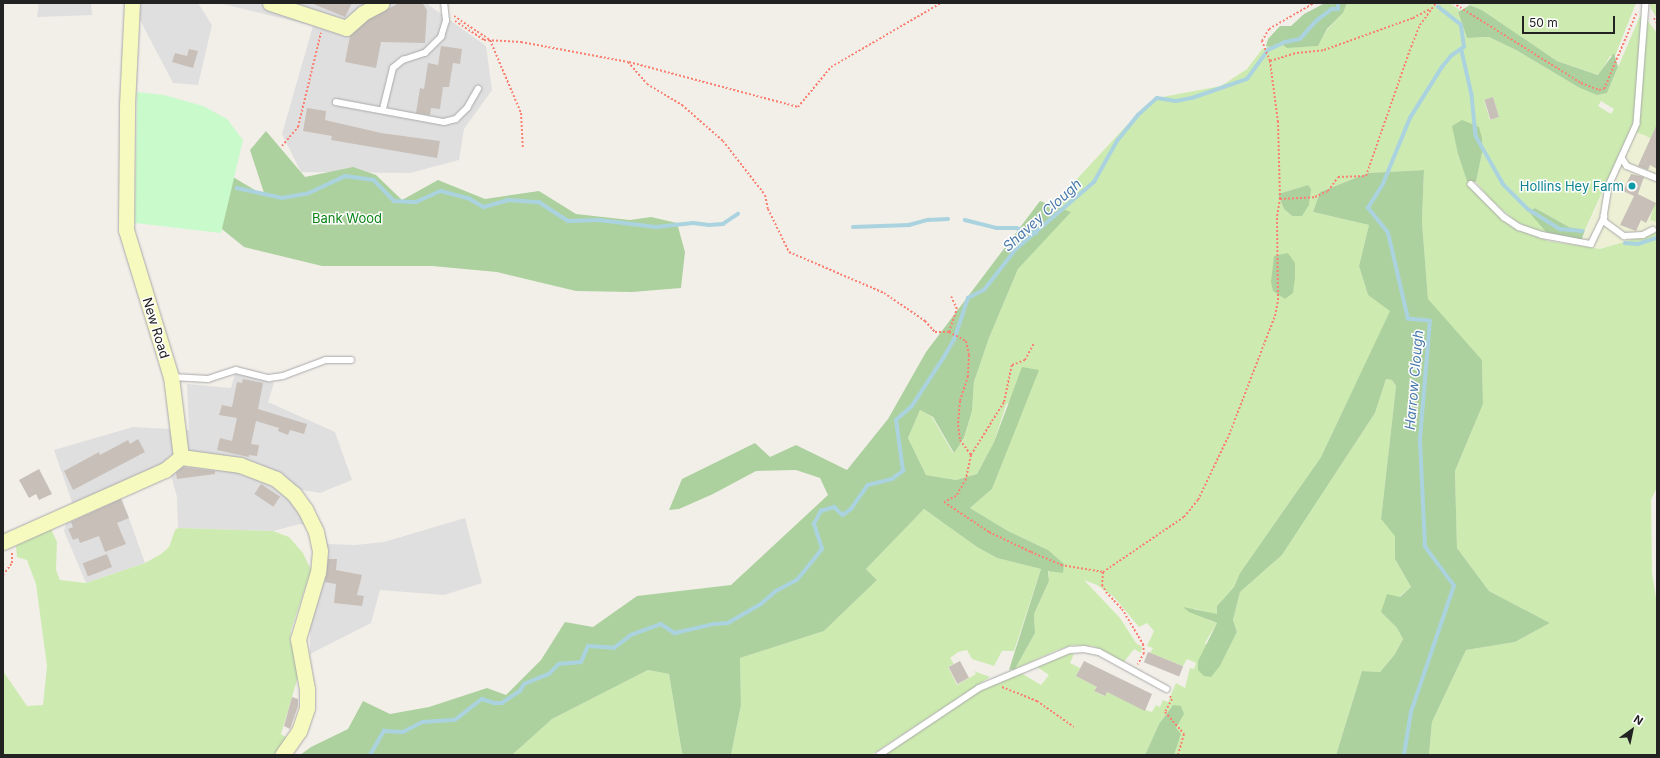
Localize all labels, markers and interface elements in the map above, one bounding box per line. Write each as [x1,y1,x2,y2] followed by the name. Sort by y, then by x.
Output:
[1524,8,1617,34] scale bar
[1529,15,1558,30] text: 50 m
[999,175,1085,255] water label: Shavey Clough
[1520,178,1624,194] place label: Hollins Hey Farm
[1627,181,1637,191] marker: Hollins Hey Farm
[312,210,382,226] park label: Bank Wood
[139,296,173,360] street label: New Road
[1401,329,1427,431] water label: Harrow Clough
[1612,710,1652,750] north arrow
[1631,712,1646,728] text: N

